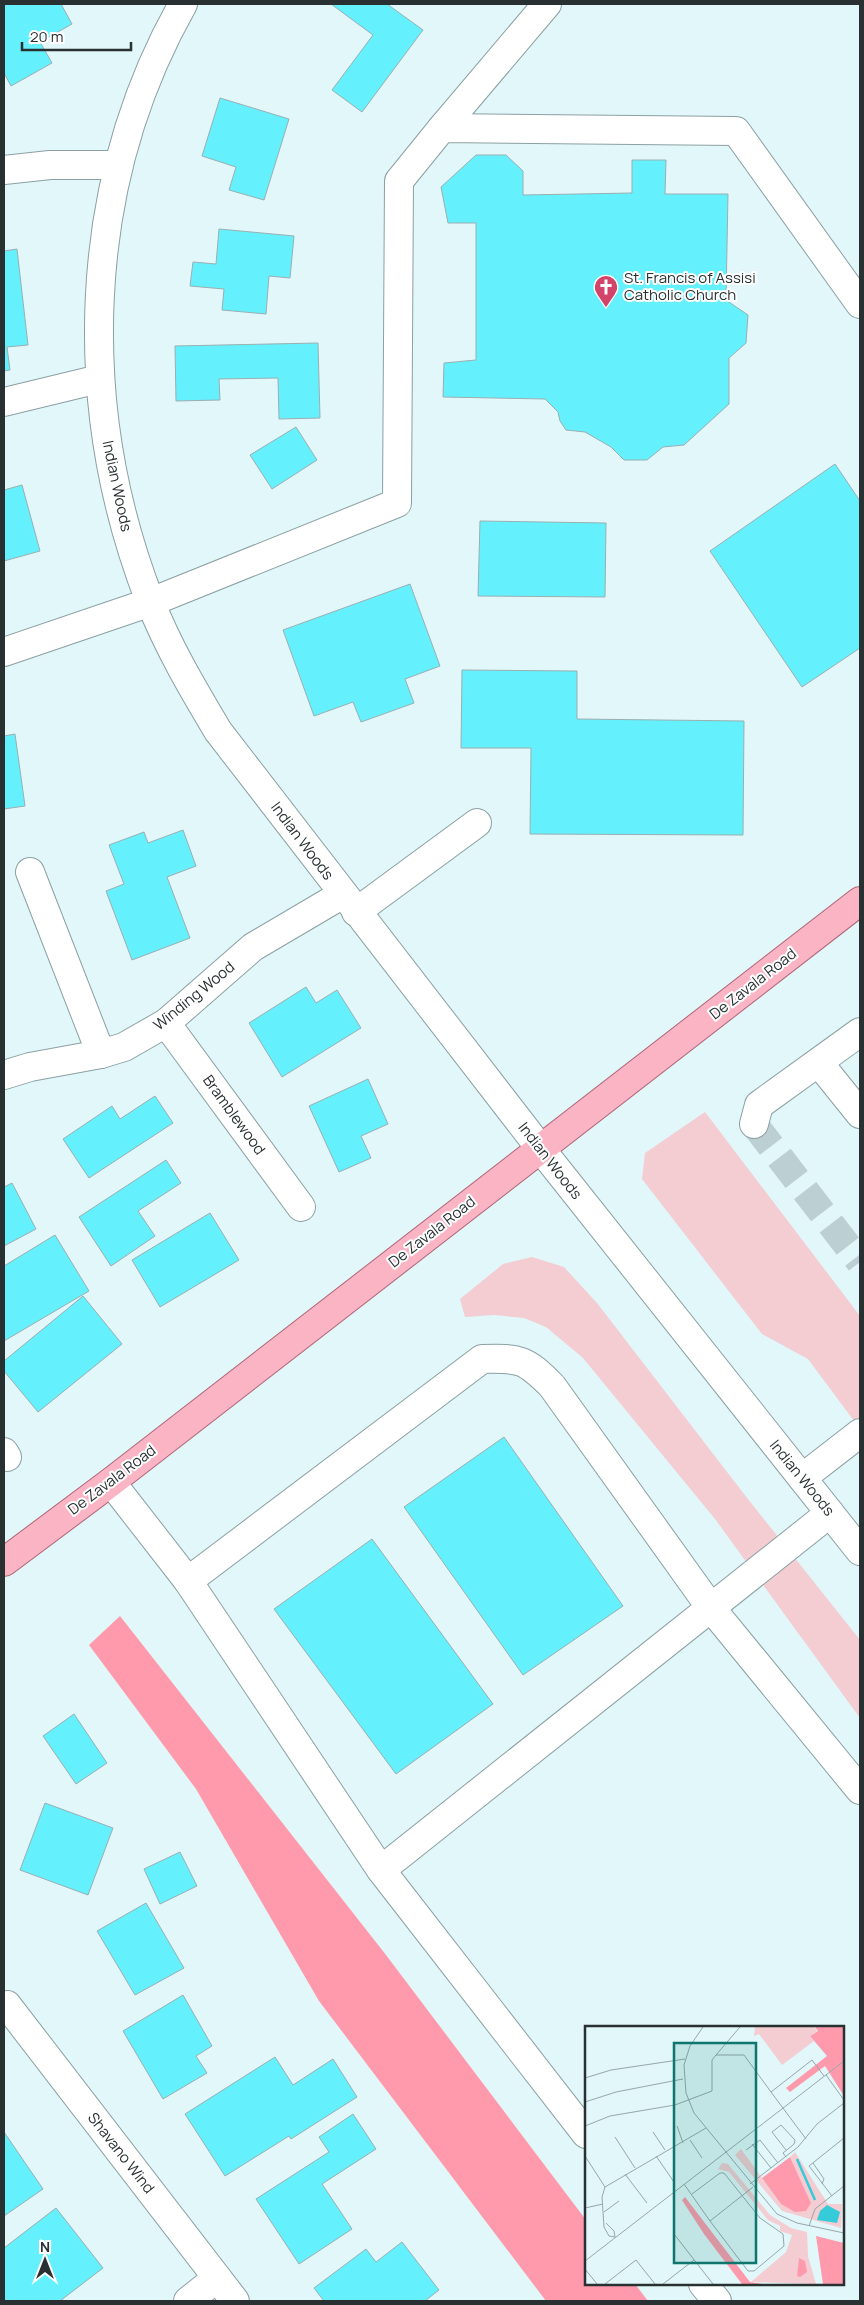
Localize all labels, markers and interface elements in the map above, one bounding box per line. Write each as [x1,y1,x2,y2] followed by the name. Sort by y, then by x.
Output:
[22,20,131,52] scale bar
[30,26,63,47] text: 20 m
[624,267,756,305] place label: St. Francis of Assisi Catholic Church
[593,274,619,308] church icon: St. Francis of Assisi Catholic Church
[98,438,137,534] street label: Indian Woods
[266,797,339,884] street label: Indian Woods
[705,943,801,1024] street label: De Zavala Road
[149,956,239,1035] street label: Winding Wood
[198,1070,271,1159] street label: Bramblewood
[514,1118,587,1204] street label: Indian Woods
[384,1191,480,1272] street label: De Zavala Road
[765,1435,840,1520] street label: Indian Woods
[63,1440,160,1520] street label: De Zavala Road
[585,2026,844,2285] inset map
[83,2108,160,2198] street label: Shavano Wind
[20,2235,70,2285] north arrow
[40,2237,50,2256] text: N

